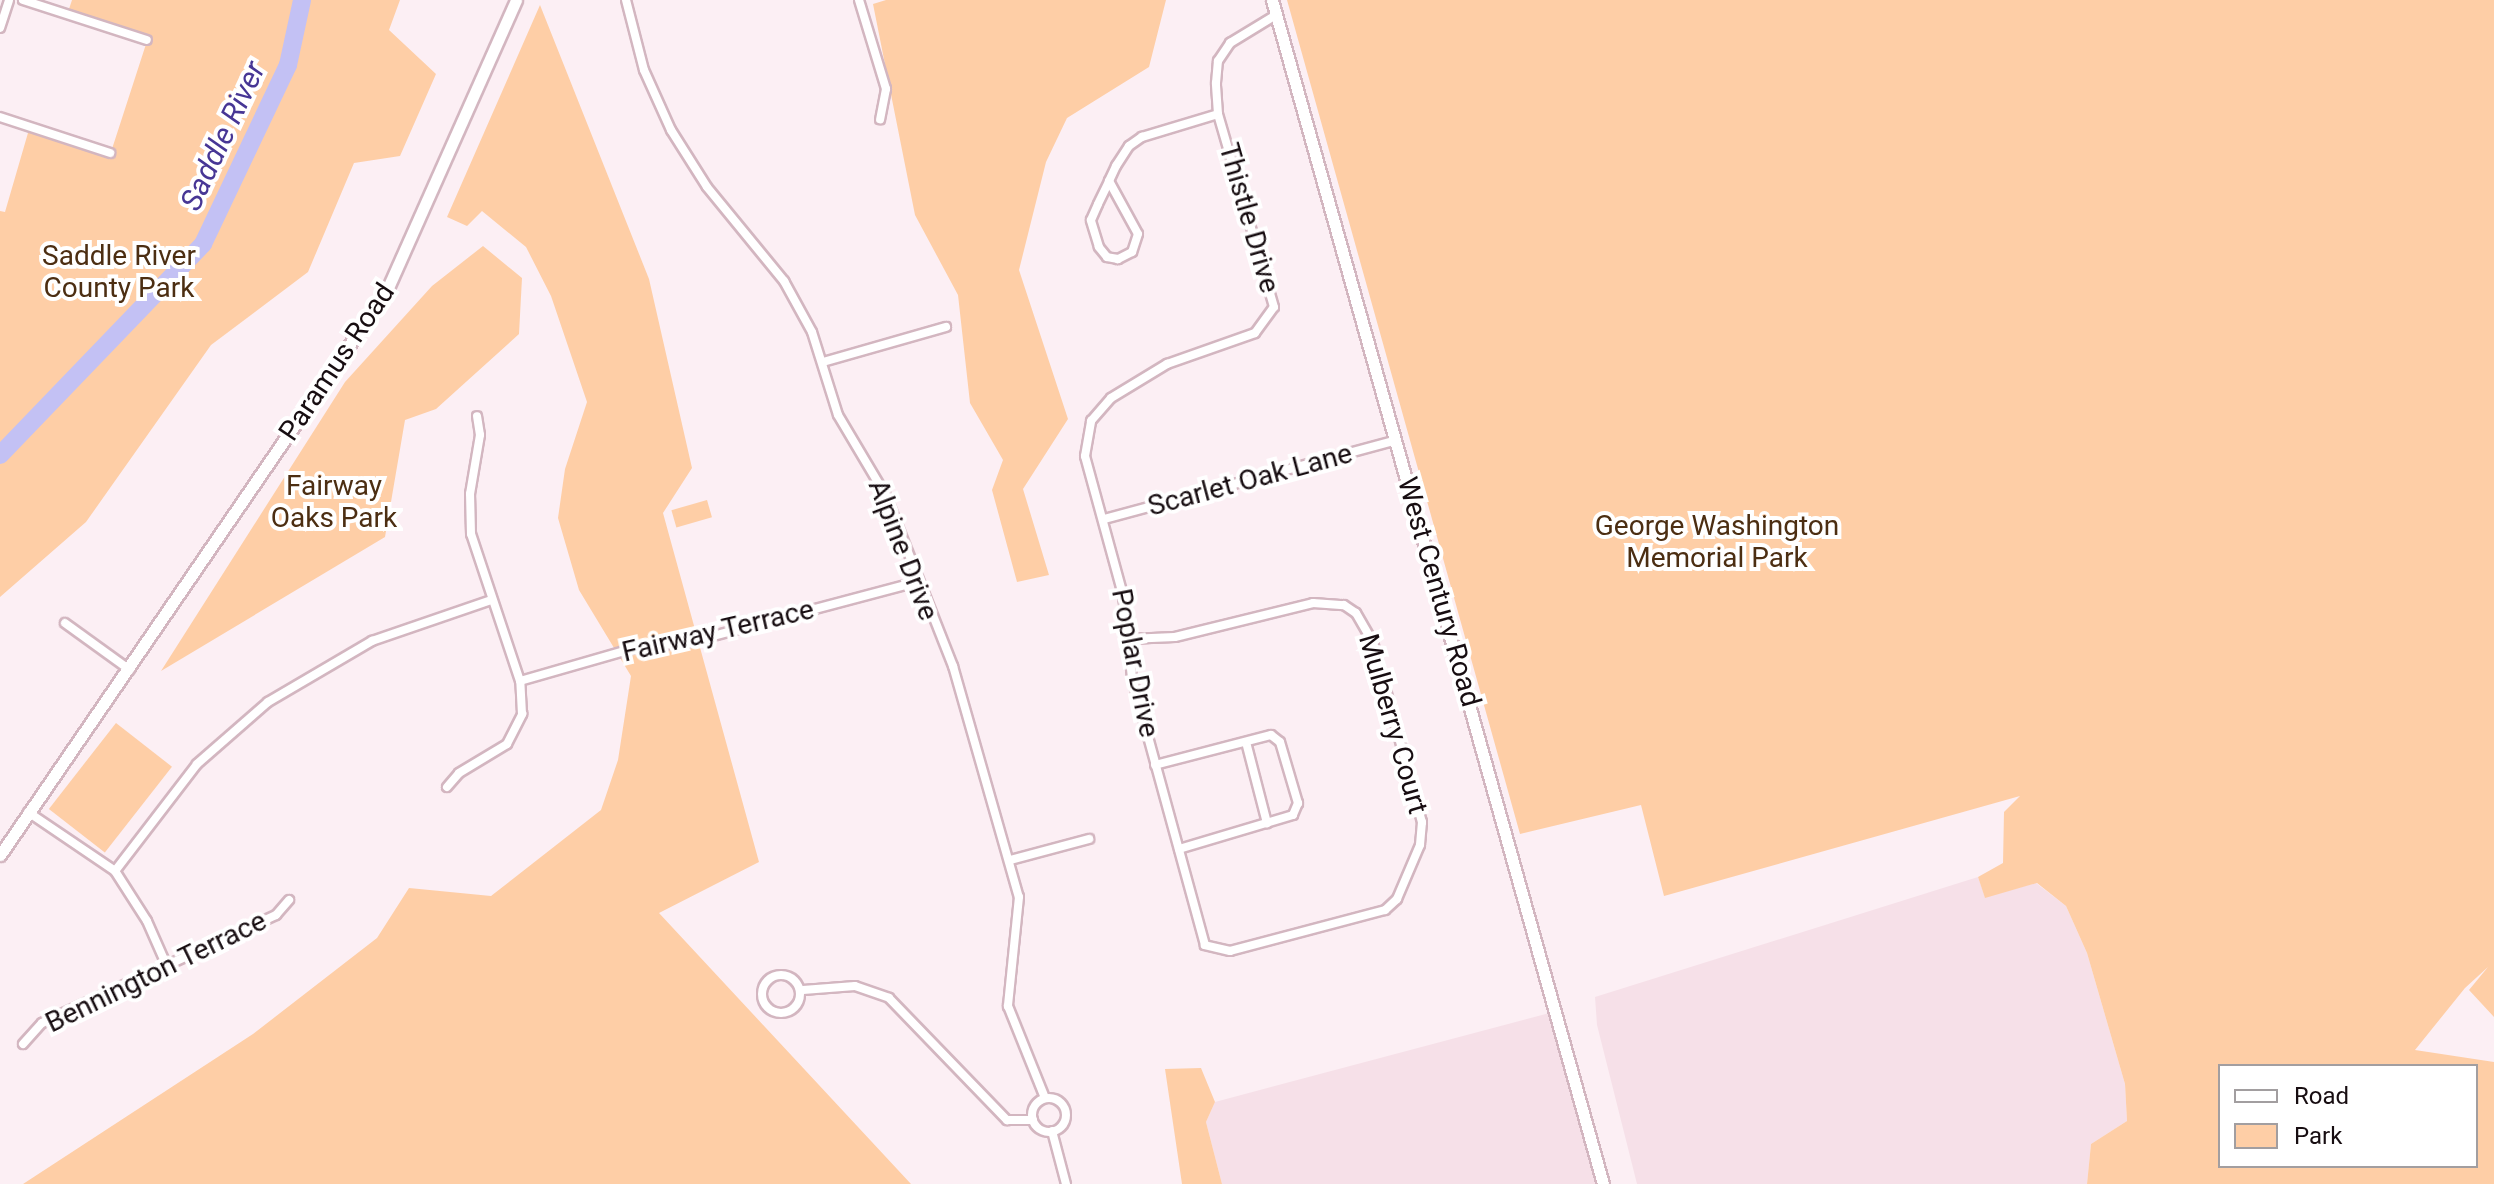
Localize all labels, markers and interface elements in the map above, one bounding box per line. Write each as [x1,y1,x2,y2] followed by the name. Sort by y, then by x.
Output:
[173,56,273,216] water label: Saddle River
[1212,139,1286,297] street label: Thistle Drive
[42,239,196,305] park label: Saddle River County Park
[272,277,402,447] street label: Paramus Road
[1144,437,1356,523] street label: Scarlet Oak Lane
[271,469,397,535] park label: Fairway Oaks Park
[1390,473,1488,711] street label: West Century Road
[861,475,945,625] street label: Alpine Drive
[1595,509,1839,575] park label: George Washington Memorial Park
[1104,586,1166,740] street label: Poplar Drive
[619,593,817,669] street label: Fairway Terrace
[1351,630,1435,818] street label: Mulberry Court
[40,904,272,1040] street label: Bennington Terrace
[2218,1064,2478,1168] legend
[2294,1082,2349,1110] text: Road
[2294,1122,2342,1150] text: Park

